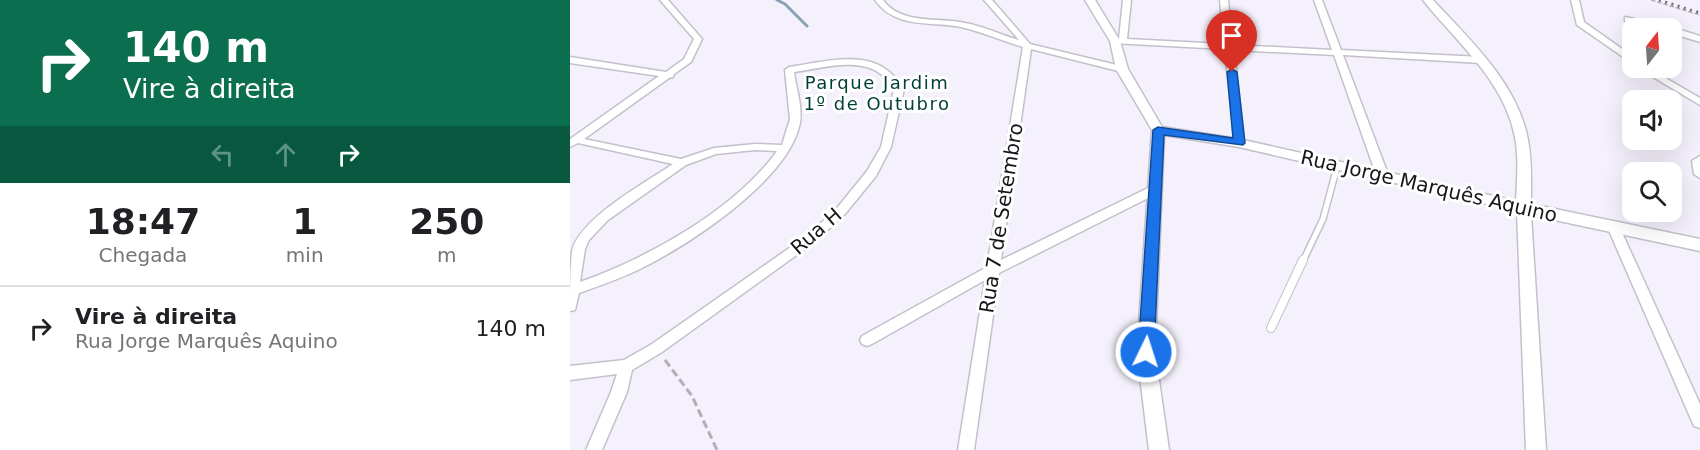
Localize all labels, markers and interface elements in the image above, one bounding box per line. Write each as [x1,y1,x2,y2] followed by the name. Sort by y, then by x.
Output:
[1206,10,1257,72] pin
[1622,18,1682,78] north arrow
[1622,18,1682,222] map controls
[1215,19,1248,52] icon: arrive
[123,23,269,72] text: 140 m
[24,24,102,102] icon: right
[804,72,950,114] district label: Parque Jardim 1º de Outubro
[123,73,296,104] text: Vire à direita
[1622,90,1682,150] button: sound
[974,121,1028,315] street label: Rua 7 de Setembro
[206,138,239,171] icon: left
[269,138,302,171] icon: ahead
[332,138,365,171] icon: right
[1298,145,1560,227] street label: Rua Jorge Marquês Aquino
[1622,162,1682,222] button: search
[86,201,200,242] text: 18:47
[292,201,317,242] text: 1
[409,201,484,242] text: 250
[786,202,846,260] street label: Rua H
[98,243,187,267] text: Chegada
[286,243,324,267] text: min
[437,243,457,267] text: m
[75,304,237,329] text: Vire à direita
[24,312,57,345] icon: right
[476,316,546,341] text: 140 m
[1114,320,1178,384] position arrow
[75,329,338,353] text: Rua Jorge Marquês Aquino

